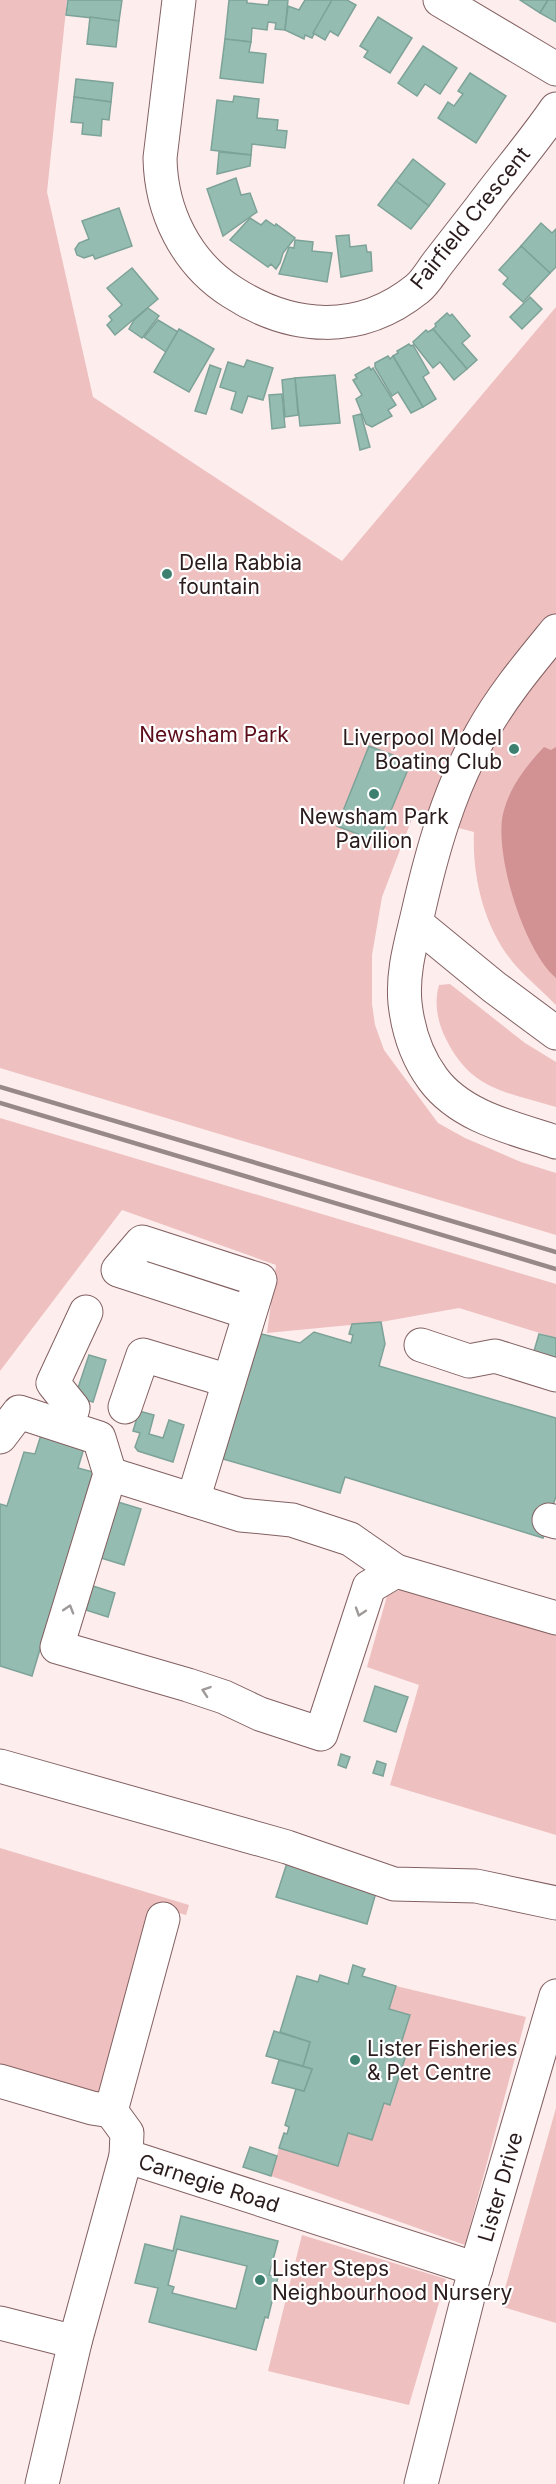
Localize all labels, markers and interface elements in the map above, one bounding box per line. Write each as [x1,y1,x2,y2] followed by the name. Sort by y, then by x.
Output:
[405,142,535,294] street label: Fairfield Crescent
[179,550,302,599] place label: Della Rabbia fountain
[160,567,174,581] marker: Della Rabbia fountain
[139,722,289,747] park label: Newsham Park
[342,725,502,774] place label: Liverpool Model Boating Club
[507,742,521,756] marker: Liverpool Model Boating Club
[367,787,381,801] marker: Newsham Park Pavilion
[299,804,449,853] place label: Newsham Park Pavilion
[61,1604,74,1615] one-way arrow
[355,1606,368,1617] one-way arrow
[201,1685,212,1698] one-way arrow
[367,2036,518,2085] place label: Lister Fisheries & Pet Centre
[348,2053,362,2067] marker: Lister Fisheries & Pet Centre
[472,2129,528,2245] street label: Lister Drive
[135,2148,283,2218] street label: Carnegie Road
[272,2256,513,2305] place label: Lister Steps Neighbourhood Nursery
[253,2273,267,2287] marker: Lister Steps Neighbourhood Nursery

